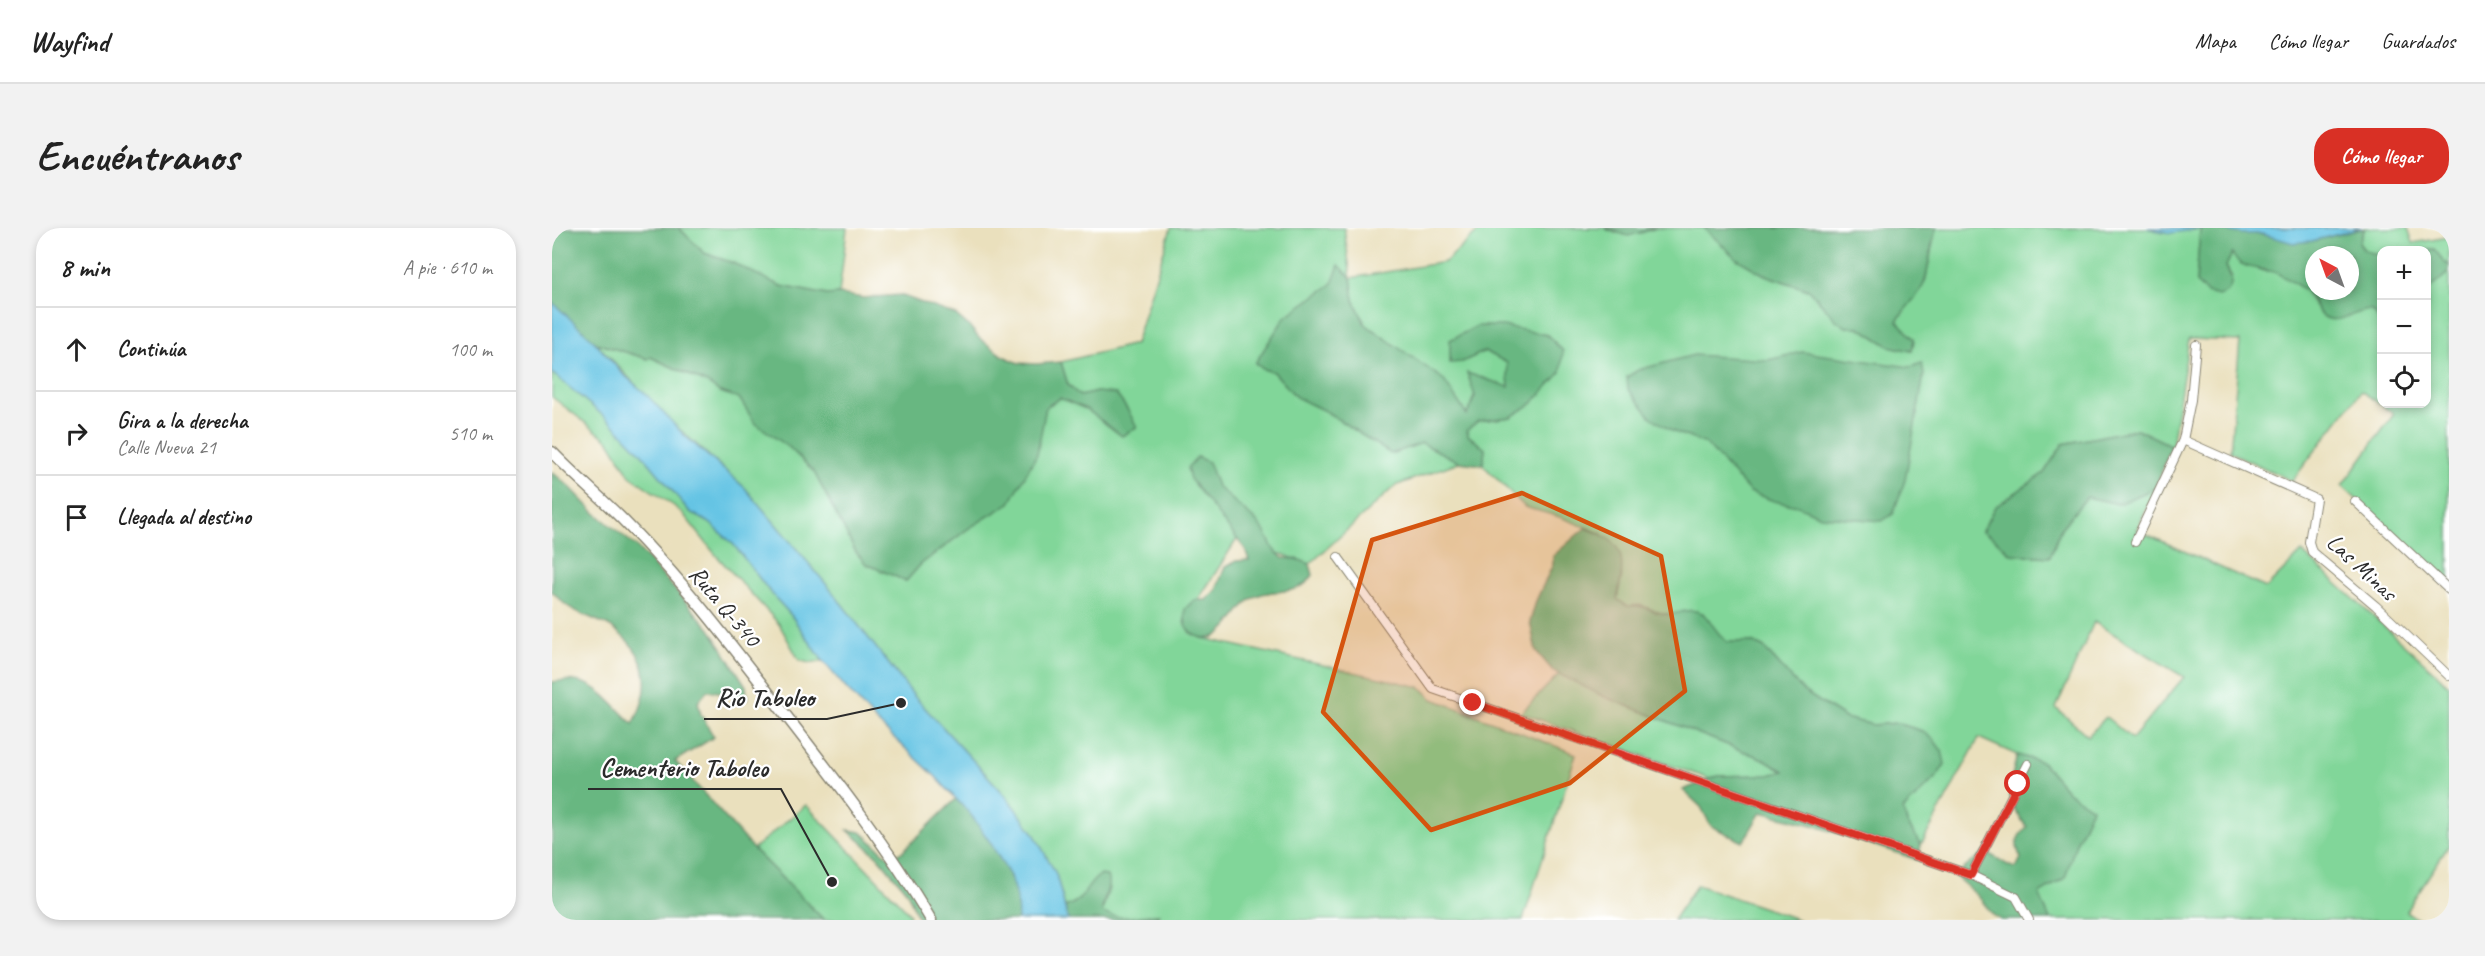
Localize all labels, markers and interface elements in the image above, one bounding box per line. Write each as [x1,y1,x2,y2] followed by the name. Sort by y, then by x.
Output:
[30,24,109,59] text: Wayfind
[2195,28,2236,54] text: Mapa
[2269,28,2348,54] text: Cómo llegar
[2381,28,2455,54] text: Guardados
[2314,128,2449,184] button: Cómo llegar
[36,130,238,183] text: Encuéntranos
[2305,246,2359,300] north arrow
[2377,246,2431,408] map controls
[2377,246,2431,300] button: +
[60,251,110,284] text: 8 min
[403,255,492,280] text: A pie · 610 m
[2377,300,2431,354] button: −
[60,333,93,366] icon: ahead
[117,335,185,363] text: Continúa
[449,337,492,362] text: 100 m
[2377,354,2431,408] button: locate
[117,407,248,435] text: Gira a la derecha
[60,417,93,450] icon: right
[449,421,492,446] text: 510 m
[117,435,216,460] text: Calle Nueva 21
[60,501,93,534] icon: arrive
[117,503,251,531] text: Llegada al destino
[2321,527,2405,608] street label: Las Minas
[683,559,769,654] street label: Ruta Q-340
[704,675,827,719] callout: Río Taboleo
[716,681,817,714] text: Río Taboleo
[1459,689,1485,715] route end
[588,745,781,789] callout: Cementerio Taboleo
[600,751,770,784] text: Cementerio Taboleo
[2004,770,2030,796] route start

